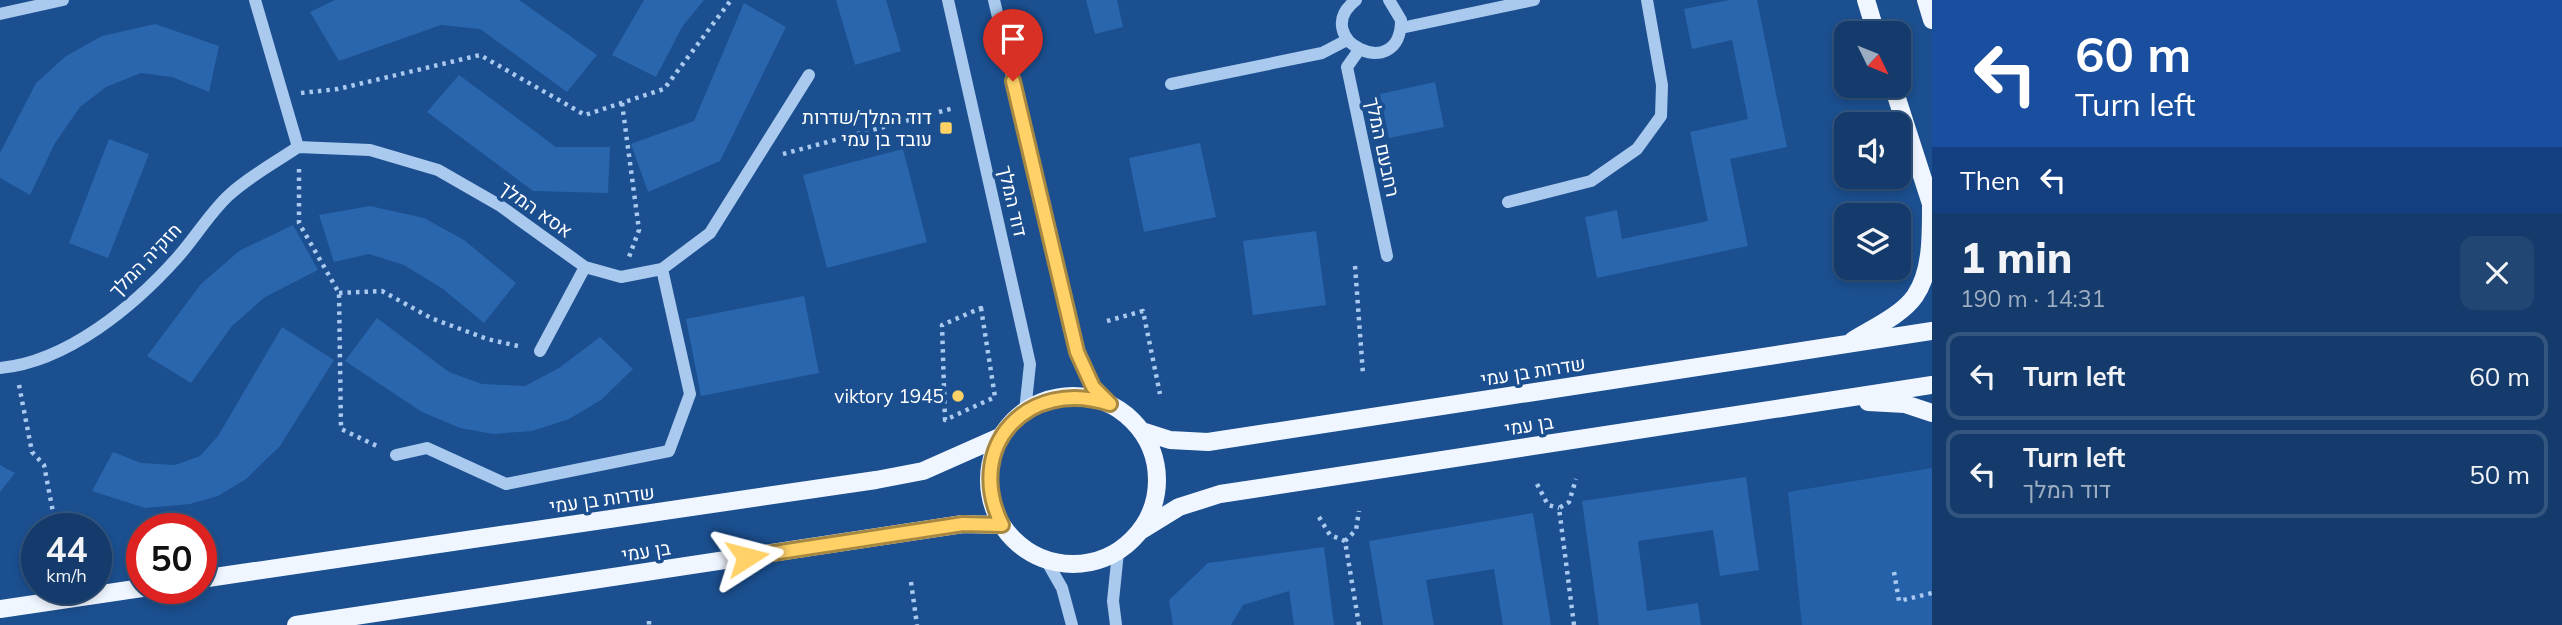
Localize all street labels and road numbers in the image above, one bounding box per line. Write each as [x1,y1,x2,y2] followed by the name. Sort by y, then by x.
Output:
[1361,95,1405,199] street label: רחבעם המלך
[993,163,1033,239] street label: דוד המלך
[495,175,577,243] street label: אסא המלך
[104,218,186,302] street label: חזקיה המלך
[1479,351,1587,391] street label: שדרות בן עמי
[1503,409,1555,441] street label: בן עמי
[548,480,656,518] street label: שדרות בן עמי
[620,535,672,567] street label: בן עמי

